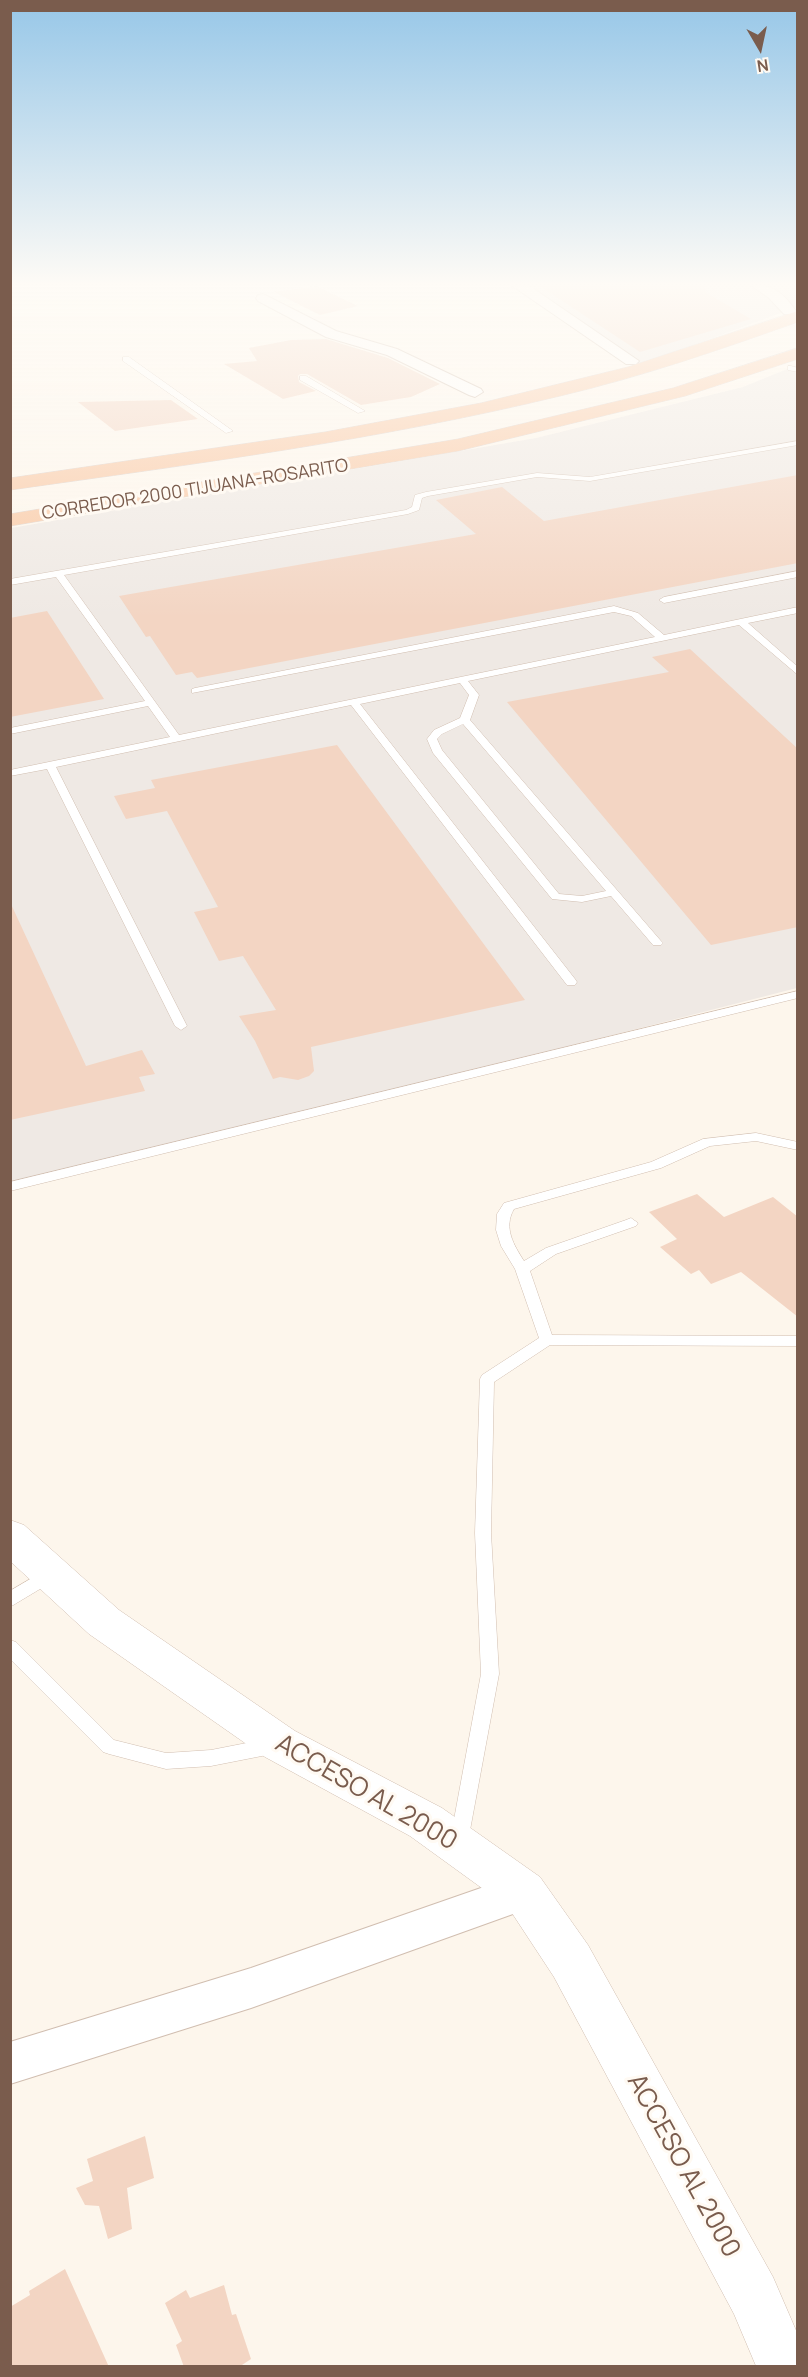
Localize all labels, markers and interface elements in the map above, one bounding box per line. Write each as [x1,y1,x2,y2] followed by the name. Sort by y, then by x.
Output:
[730,18,790,78] north arrow
[755,54,770,78] text: N
[40,455,350,525] street label: CORREDOR 2000 TIJUANA-ROSARITO
[270,1728,462,1858] street label: ACCESO AL 2000
[620,2069,746,2263] street label: ACCESO AL 2000

